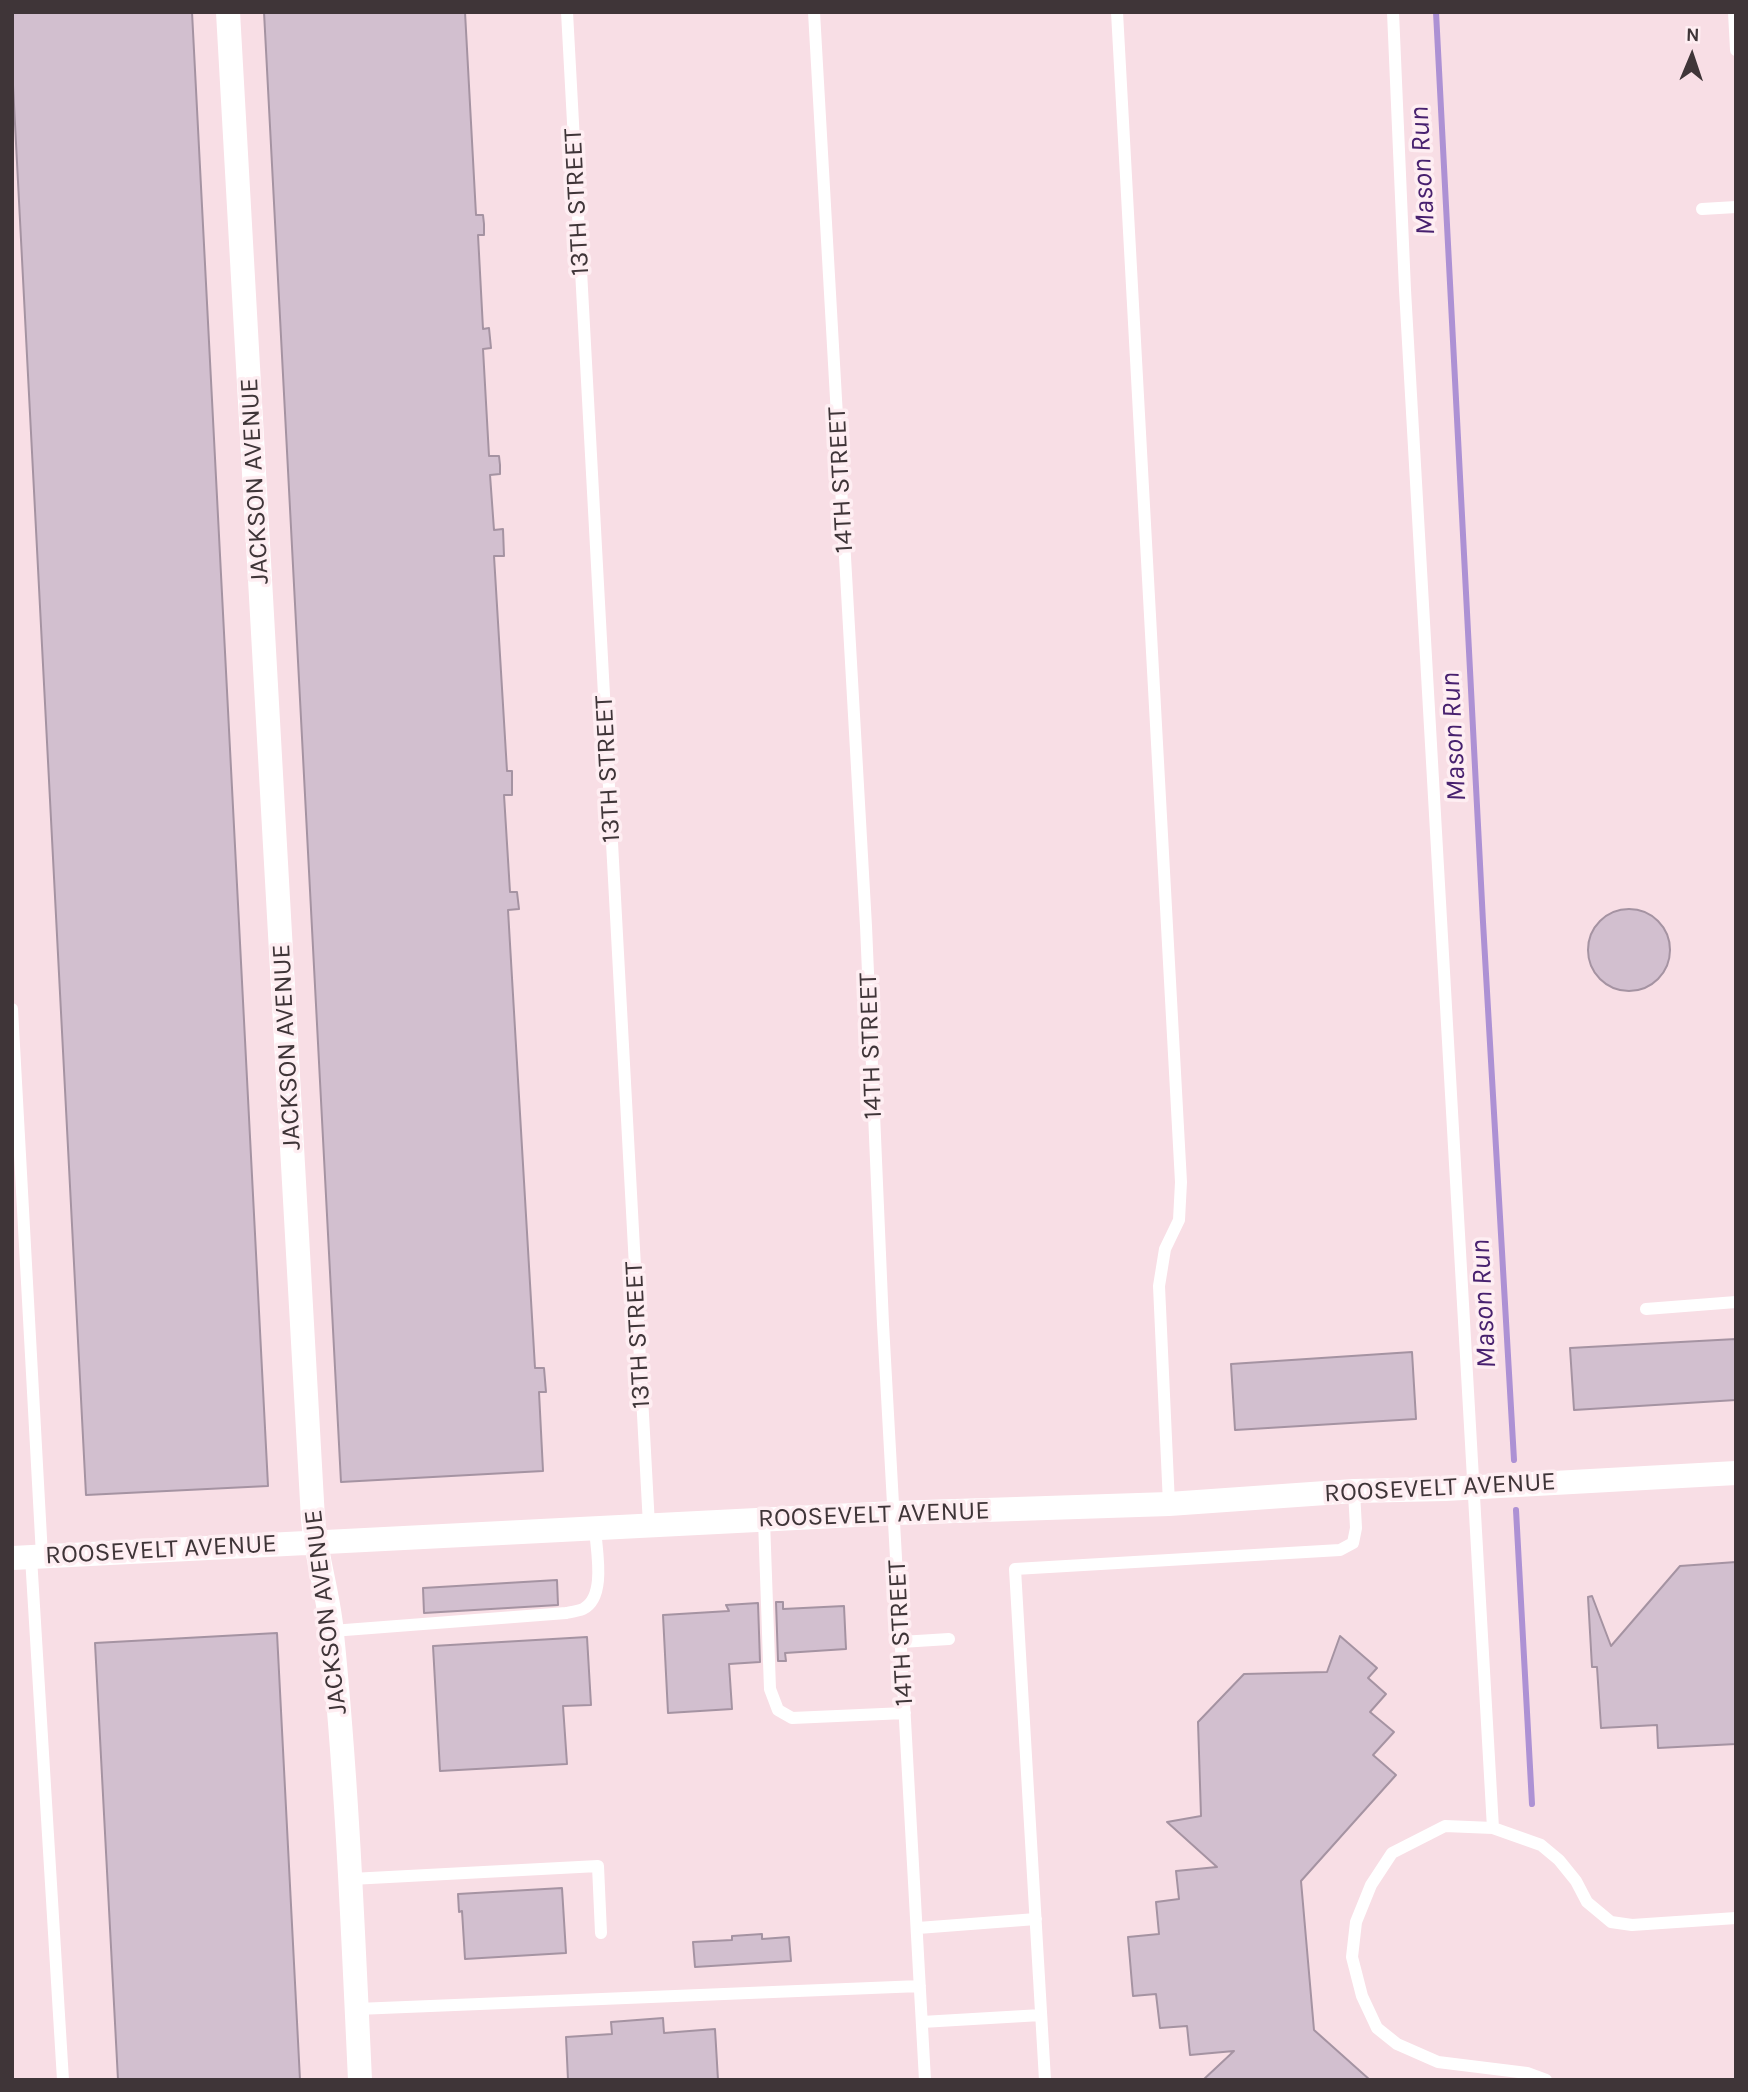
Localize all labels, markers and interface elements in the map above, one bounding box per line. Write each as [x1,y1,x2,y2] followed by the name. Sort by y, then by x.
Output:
[1657,21,1727,91] north arrow
[1686,24,1700,46] text: N
[1403,105,1443,237] water label: Mason Run
[558,128,596,276] street label: 13TH STREET
[234,377,276,585] street label: JACKSON AVENUE
[822,406,860,554] street label: 14TH STREET
[1434,671,1474,803] water label: Mason Run
[589,695,627,843] street label: 13TH STREET
[266,943,308,1151] street label: JACKSON AVENUE
[853,972,889,1120] street label: 14TH STREET
[1464,1238,1504,1370] water label: Mason Run
[619,1261,657,1409] street label: 13TH STREET
[1323,1466,1557,1510] street label: ROOSEVELT AVENUE
[758,1495,990,1535] street label: ROOSEVELT AVENUE
[298,1508,354,1716] street label: JACKSON AVENUE
[44,1528,278,1572] street label: ROOSEVELT AVENUE
[882,1559,920,1707] street label: 14TH STREET

